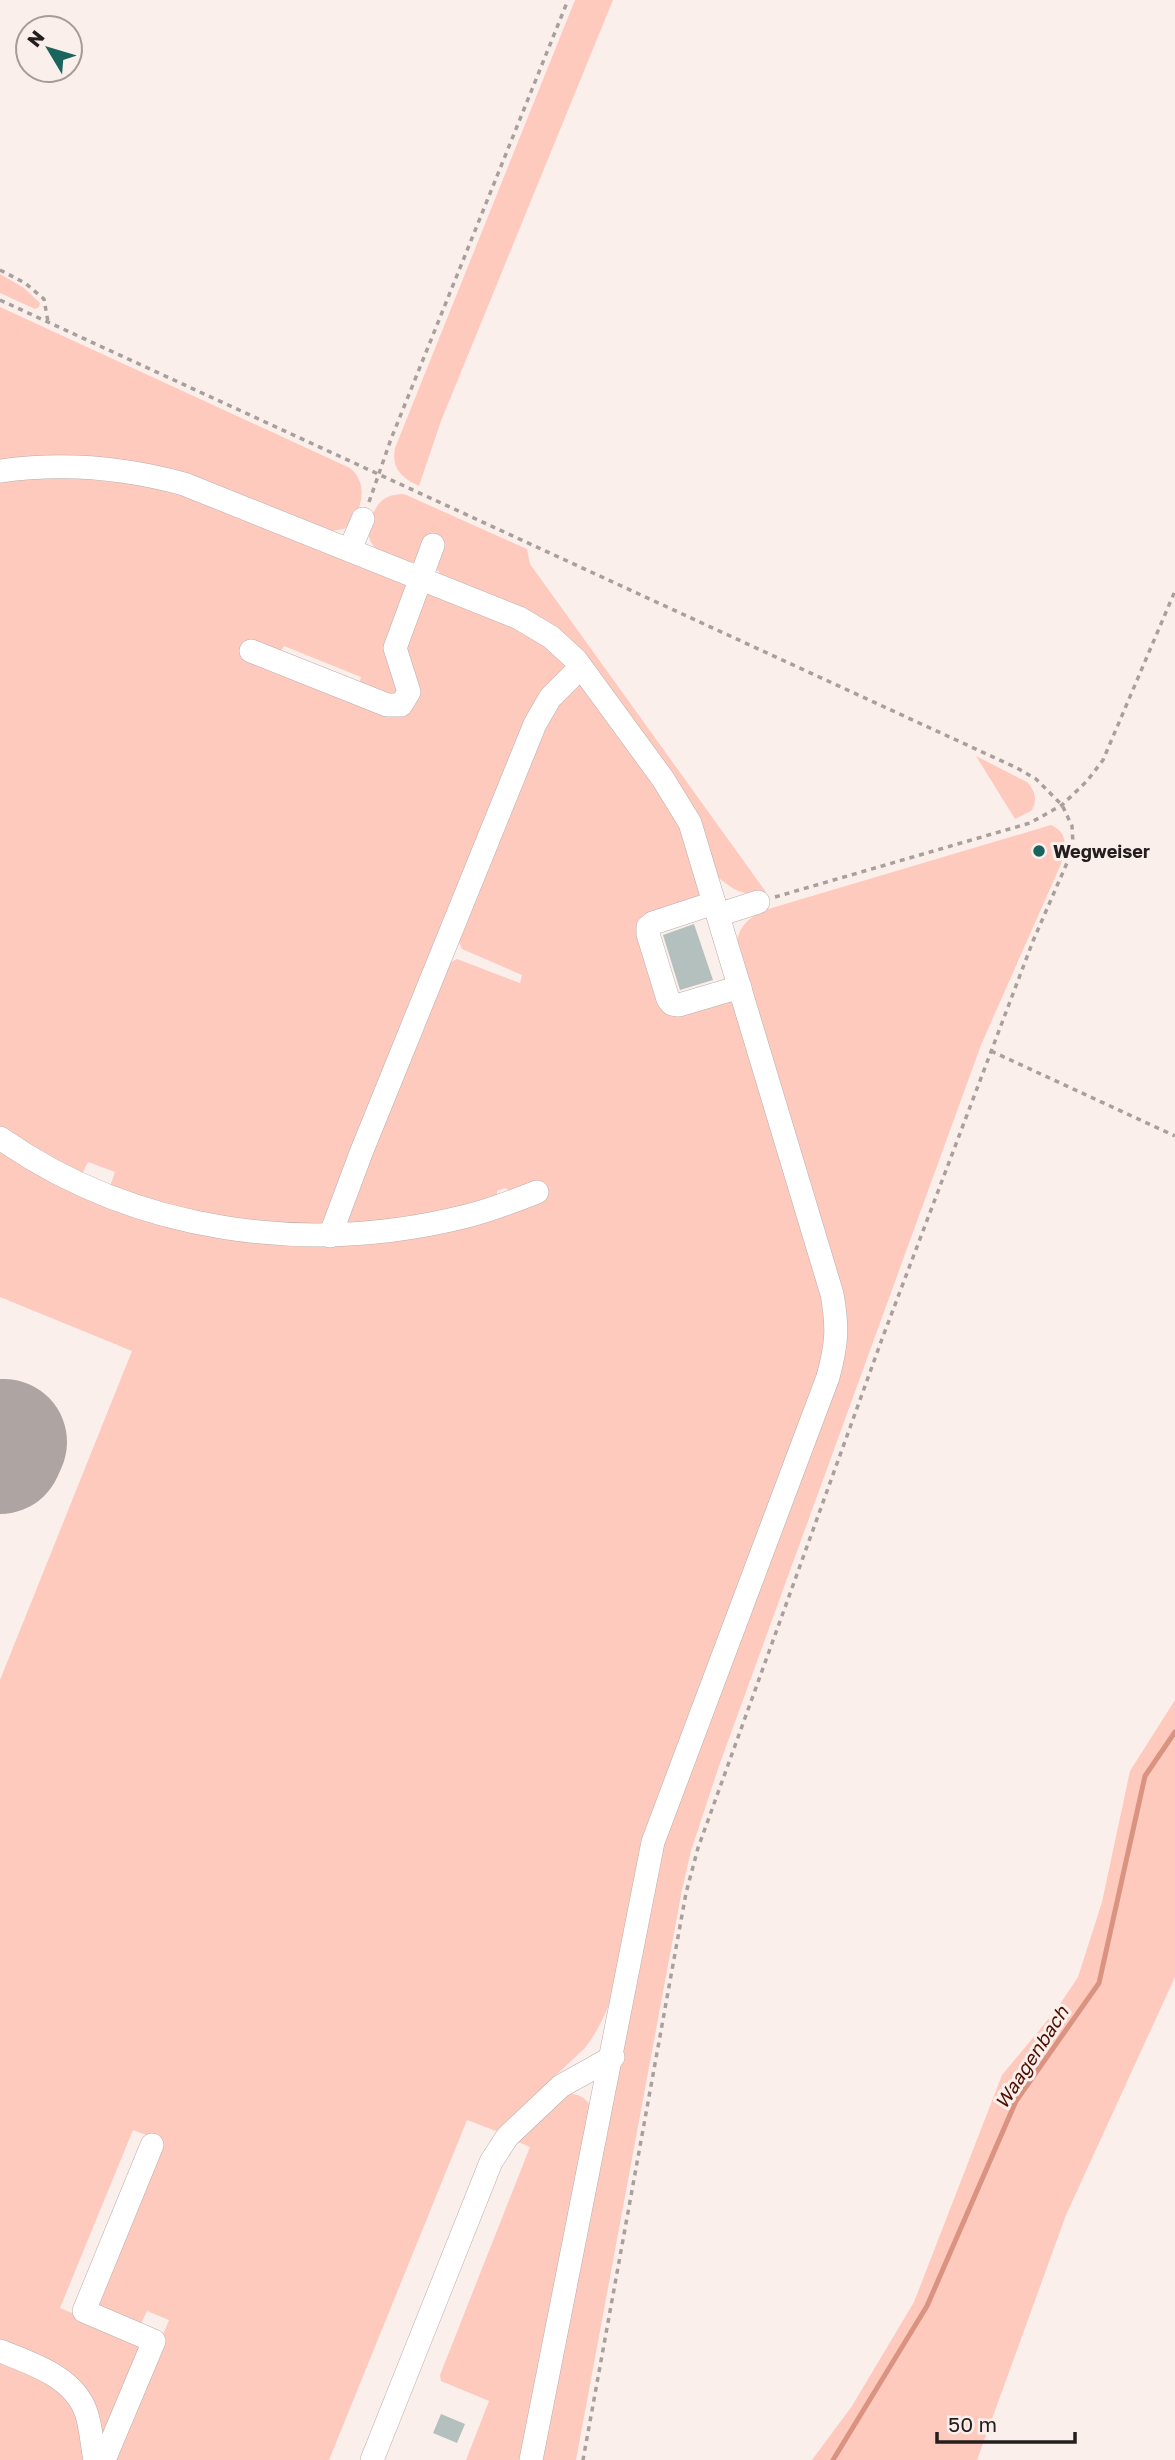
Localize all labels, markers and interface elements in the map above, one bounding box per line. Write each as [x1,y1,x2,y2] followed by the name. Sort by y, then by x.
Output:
[14,14,84,84] north arrow
[22,25,49,51] text: N
[1053,840,1150,862] place label: Wegweiser
[1031,843,1047,859] marker: Wegweiser
[989,2000,1073,2113] water label: Waagenbach
[937,2400,1075,2444] scale bar
[948,2411,997,2437] text: 50 m

